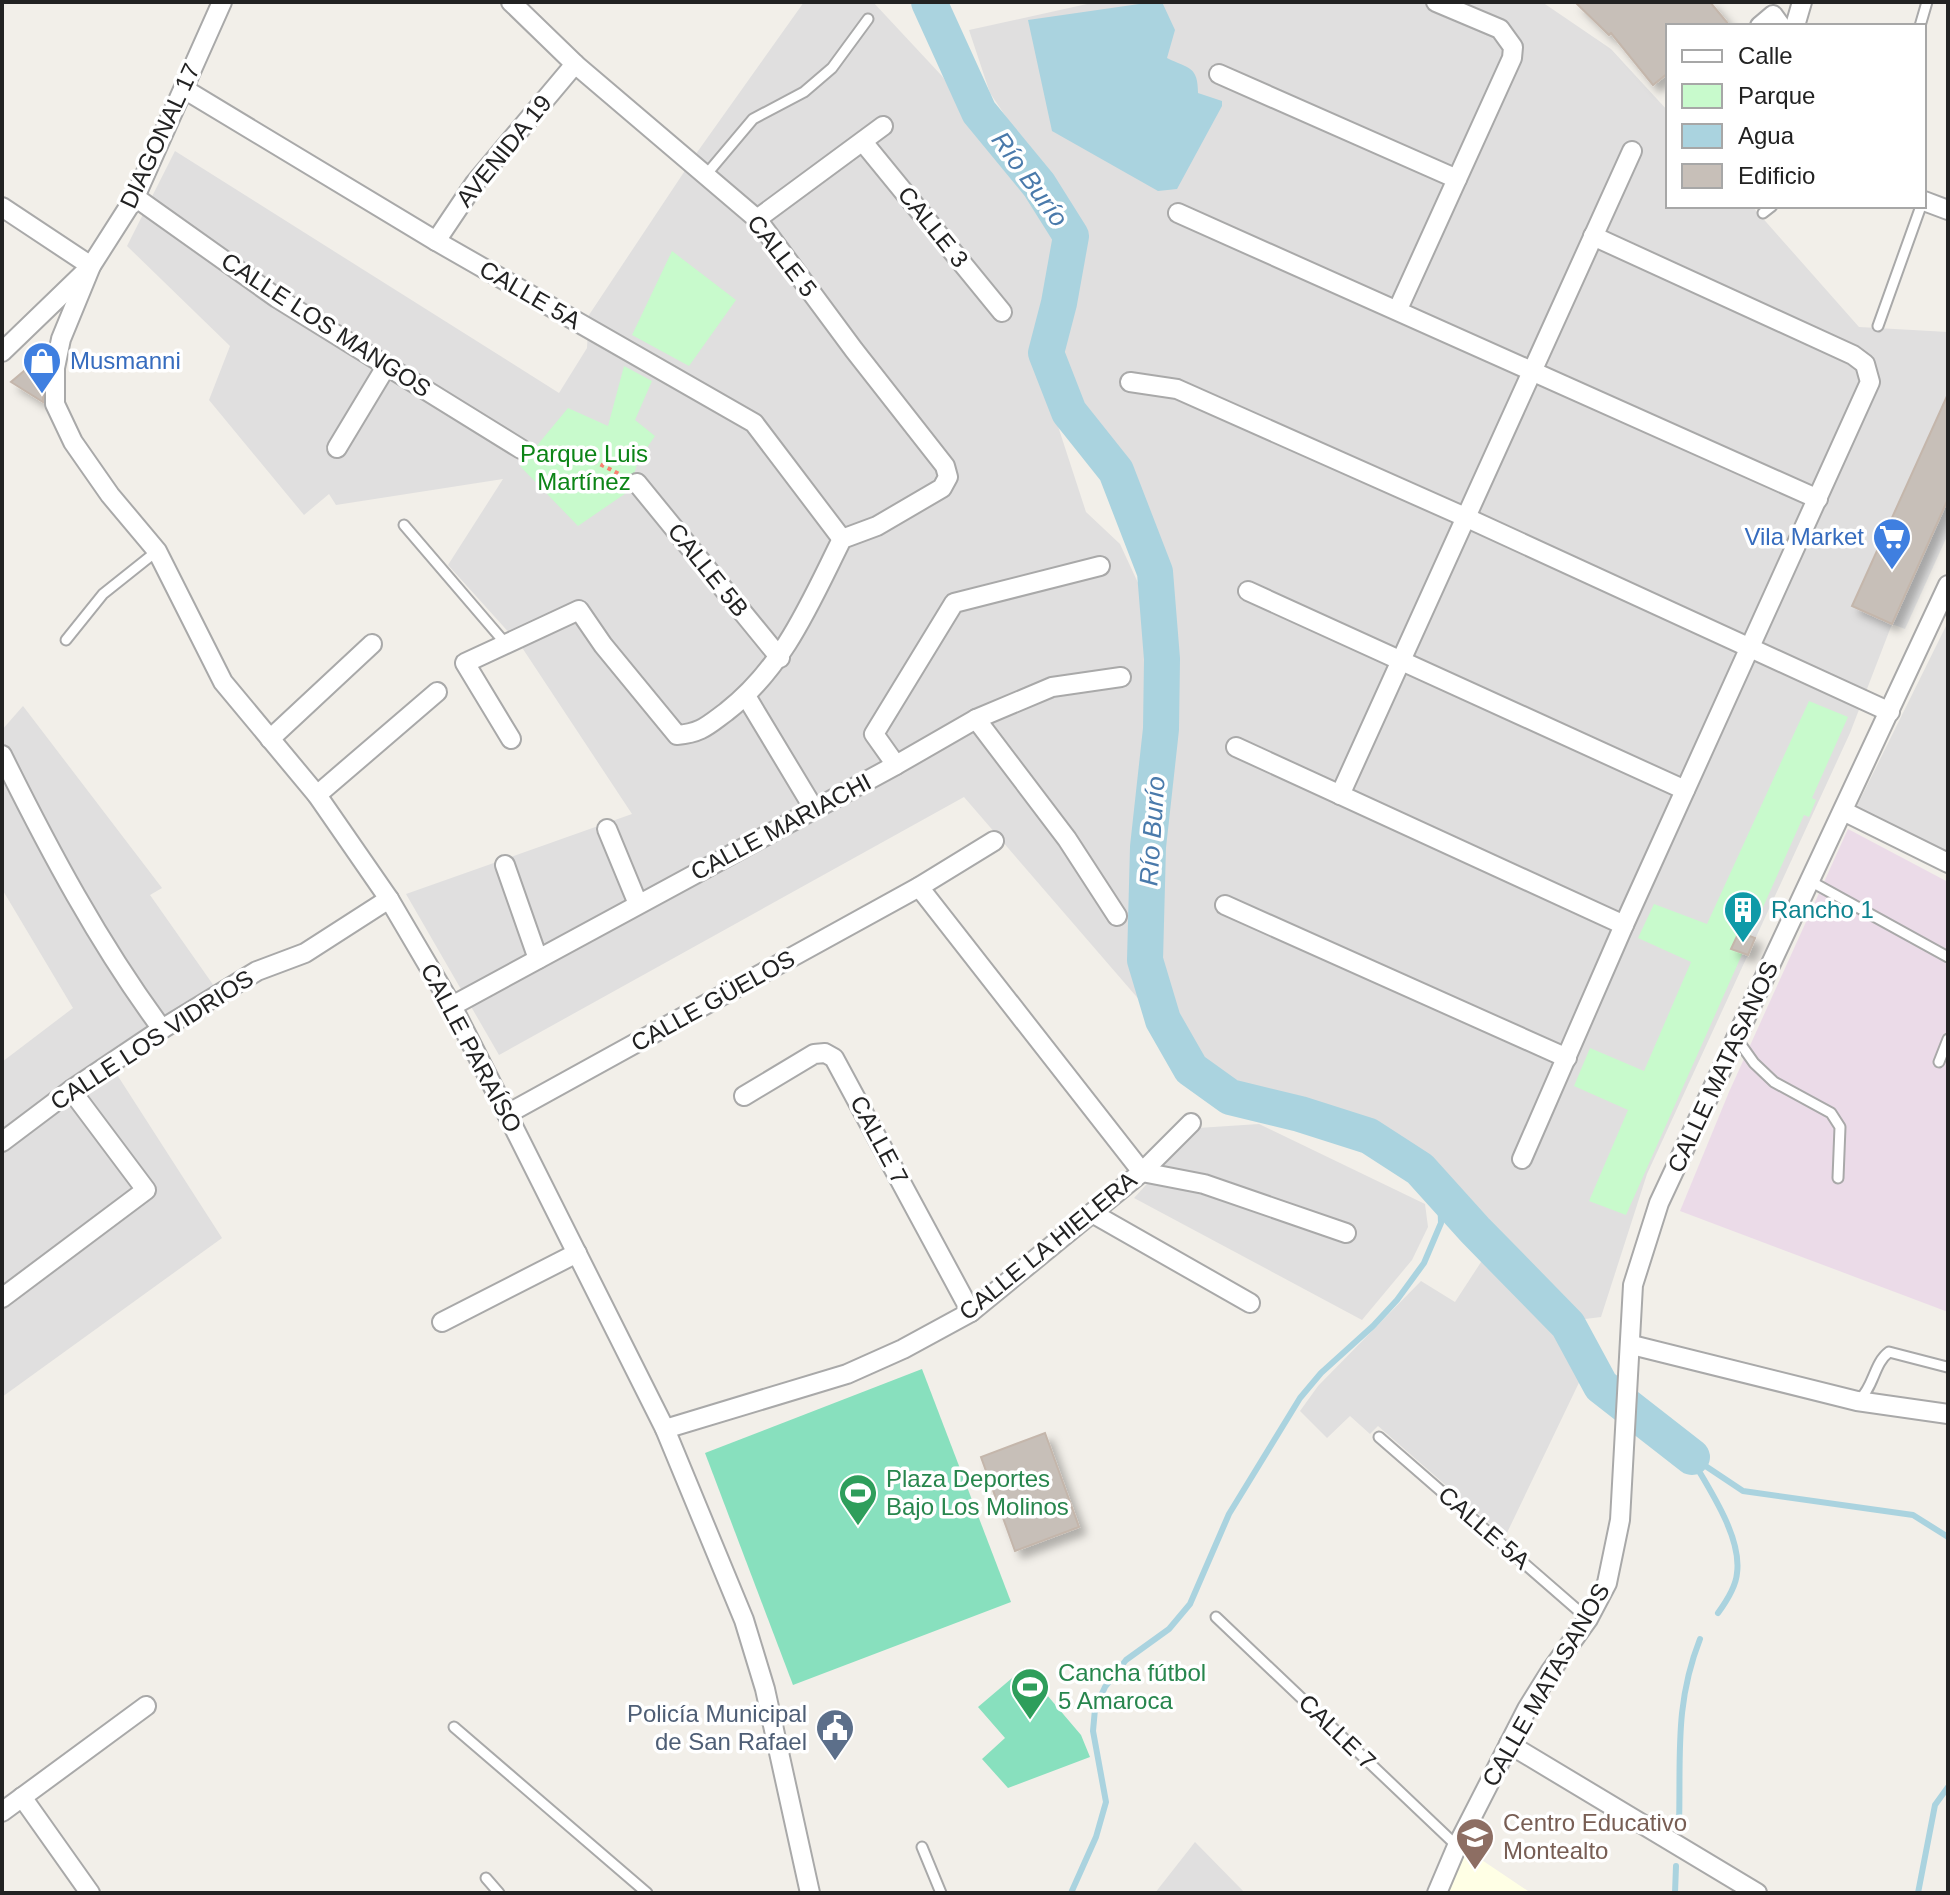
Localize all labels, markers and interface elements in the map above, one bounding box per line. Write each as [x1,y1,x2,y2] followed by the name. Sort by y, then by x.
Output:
[1666,24,1926,208] legend
[1738,42,1793,69] text: Calle
[114,59,205,212] street label: DIAGONAL 17
[1738,82,1815,109] text: Parque
[450,89,557,212] street label: AVENIDA 19
[1738,122,1795,149] text: Agua
[986,126,1074,232] water label: Río Burío
[1738,162,1815,189] text: Edificio
[893,181,974,273] street label: CALLE 3
[742,210,823,302] street label: CALLE 5
[217,247,436,402] street label: CALLE LOS MANGOS
[475,255,586,334] street label: CALLE 5A
[21,340,63,395] shop icon: Musmanni
[70,347,181,374] place label: Musmanni
[520,440,648,495] park label: Parque Luis Martínez
[1871,516,1913,571] supermarket icon: Vila Market
[663,518,754,622] street label: CALLE 5B
[1744,523,1864,550] place label: Vila Market
[686,768,875,885] street label: CALLE MARIACHI
[1133,775,1171,887] water label: Río Burío
[1722,889,1764,944] building icon: Rancho 1
[1771,896,1874,923] place label: Rancho 1
[626,944,799,1057] street label: CALLE GÜELOS
[1662,957,1783,1177] street label: CALLE MATASANOS
[415,959,527,1137] street label: CALLE PARAÍSO
[45,964,258,1115] street label: CALLE LOS VIDRIOS
[845,1091,914,1189] street label: CALLE 7
[954,1166,1142,1325] street label: CALLE LA HIELERA
[886,1465,1069,1520] place label: Plaza Deportes Bajo Los Molinos
[837,1472,879,1527] sports icon: Plaza Deportes Bajo Los Molinos
[1433,1481,1535,1575] street label: CALLE 5A
[1476,1578,1615,1791] street label: CALLE MATASANOS
[1058,1659,1206,1714] place label: Cancha fútbol 5 Amaroca
[1009,1666,1051,1721] sports icon: Cancha fútbol 5 Amaroca
[1293,1689,1381,1775] street label: CALLE 7
[627,1700,807,1755] place label: Policía Municipal de San Rafael
[814,1707,856,1762] public building icon: Policía Municipal de San Rafael
[1503,1809,1687,1864] place label: Centro Educativo Montealto
[1454,1816,1496,1871] school or university icon: Centro Educativo Montealto

